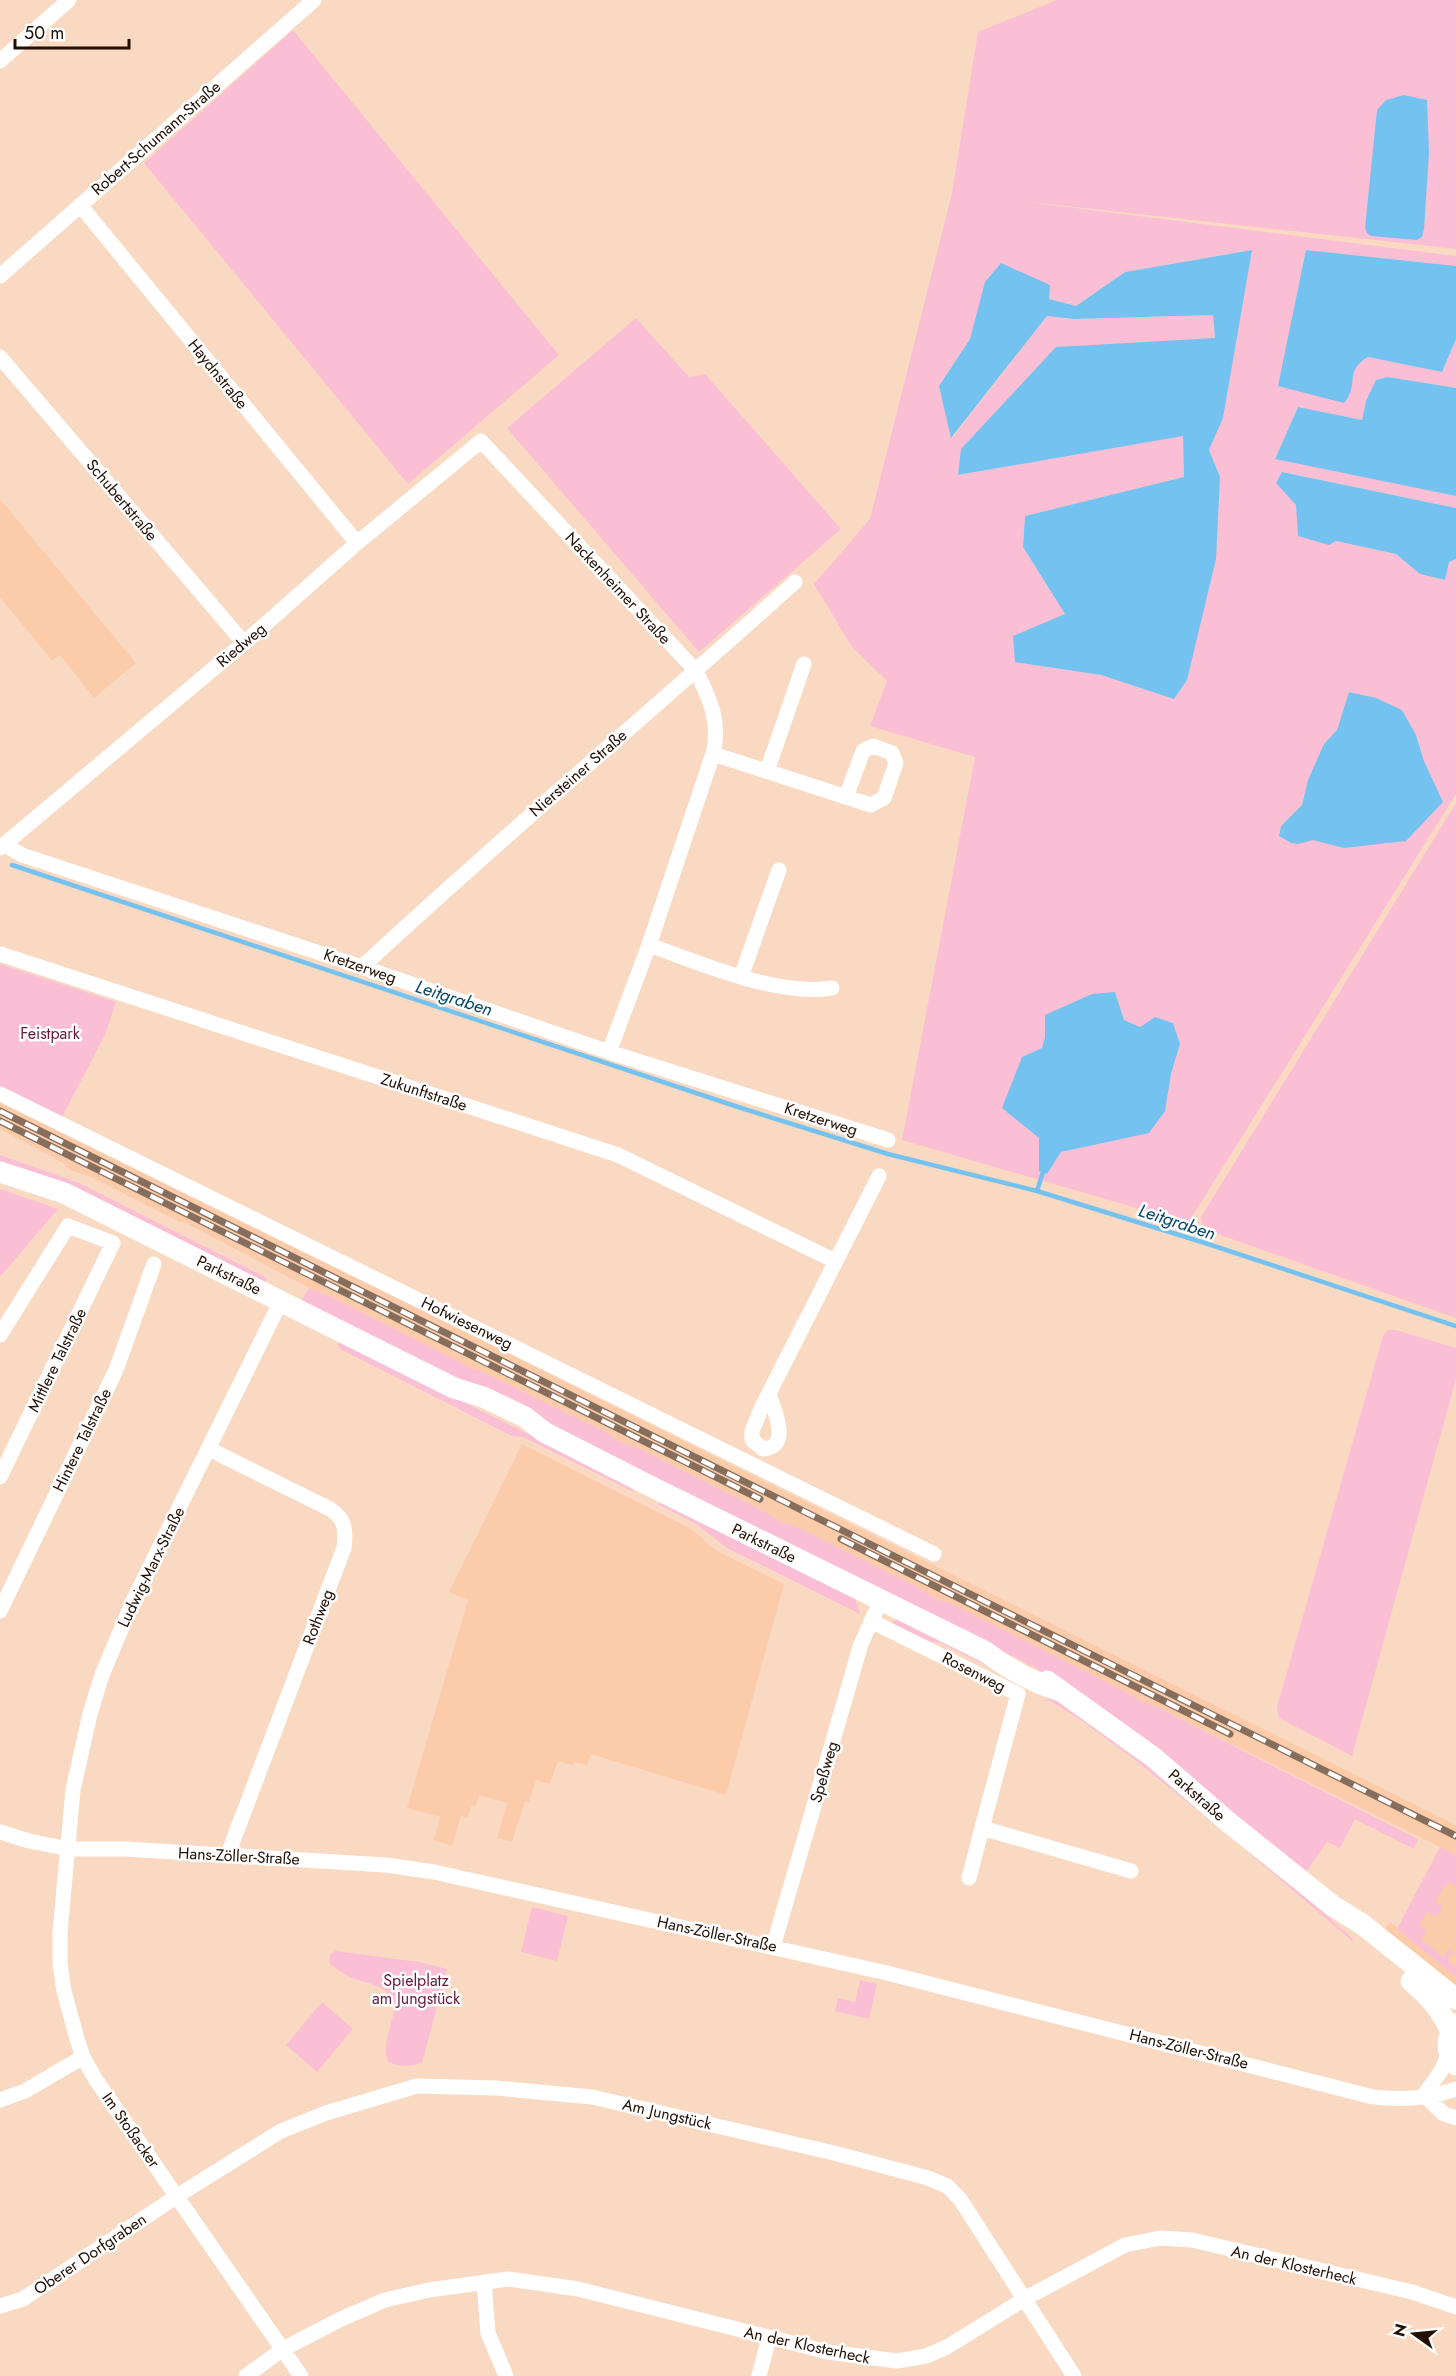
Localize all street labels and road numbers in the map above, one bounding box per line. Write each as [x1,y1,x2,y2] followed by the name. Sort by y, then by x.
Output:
[86,75,226,201] street label: Robert-Schumann-Straße
[183,334,253,414] street label: Haydnstraße
[81,454,163,546] street label: Schubertstraße
[560,527,676,649] street label: Nackenheimer Straße
[211,617,271,673] street label: Riedweg
[524,724,632,822] street label: Niersteiner Straße
[320,943,400,989] street label: Kretzerweg
[378,1067,470,1117] street label: Zukunftstraße
[781,1096,861,1142] street label: Kretzerweg
[193,1249,265,1301] street label: Parkstraße
[417,1291,517,1355] street label: Hofwiesenweg
[22,1304,92,1416] street label: Mittlere Talstraße
[47,1384,117,1496] street label: Hintere Talstraße
[112,1503,190,1631] street label: Ludwig-Marx-Straße
[728,1517,800,1569] street label: Parkstraße
[297,1586,339,1648] street label: Rothweg
[938,1646,1010,1698] street label: Rosenweg
[804,1738,844,1806] street label: Speßweg
[1163,1764,1231,1826] street label: Parkstraße
[178,1841,300,1871] street label: Hans-Zöller-Straße
[655,1910,779,1958] street label: Hans-Zöller-Straße
[1127,2023,1251,2075] street label: Hans-Zöller-Straße
[96,2088,166,2173] street label: Im Stoßacker
[620,2093,715,2136] street label: Am Jungstück
[29,2208,151,2300] street label: Oberer Dorfgraben
[1229,2239,1360,2291] street label: An der Klosterheck
[742,2320,873,2370] street label: An der Klosterheck

